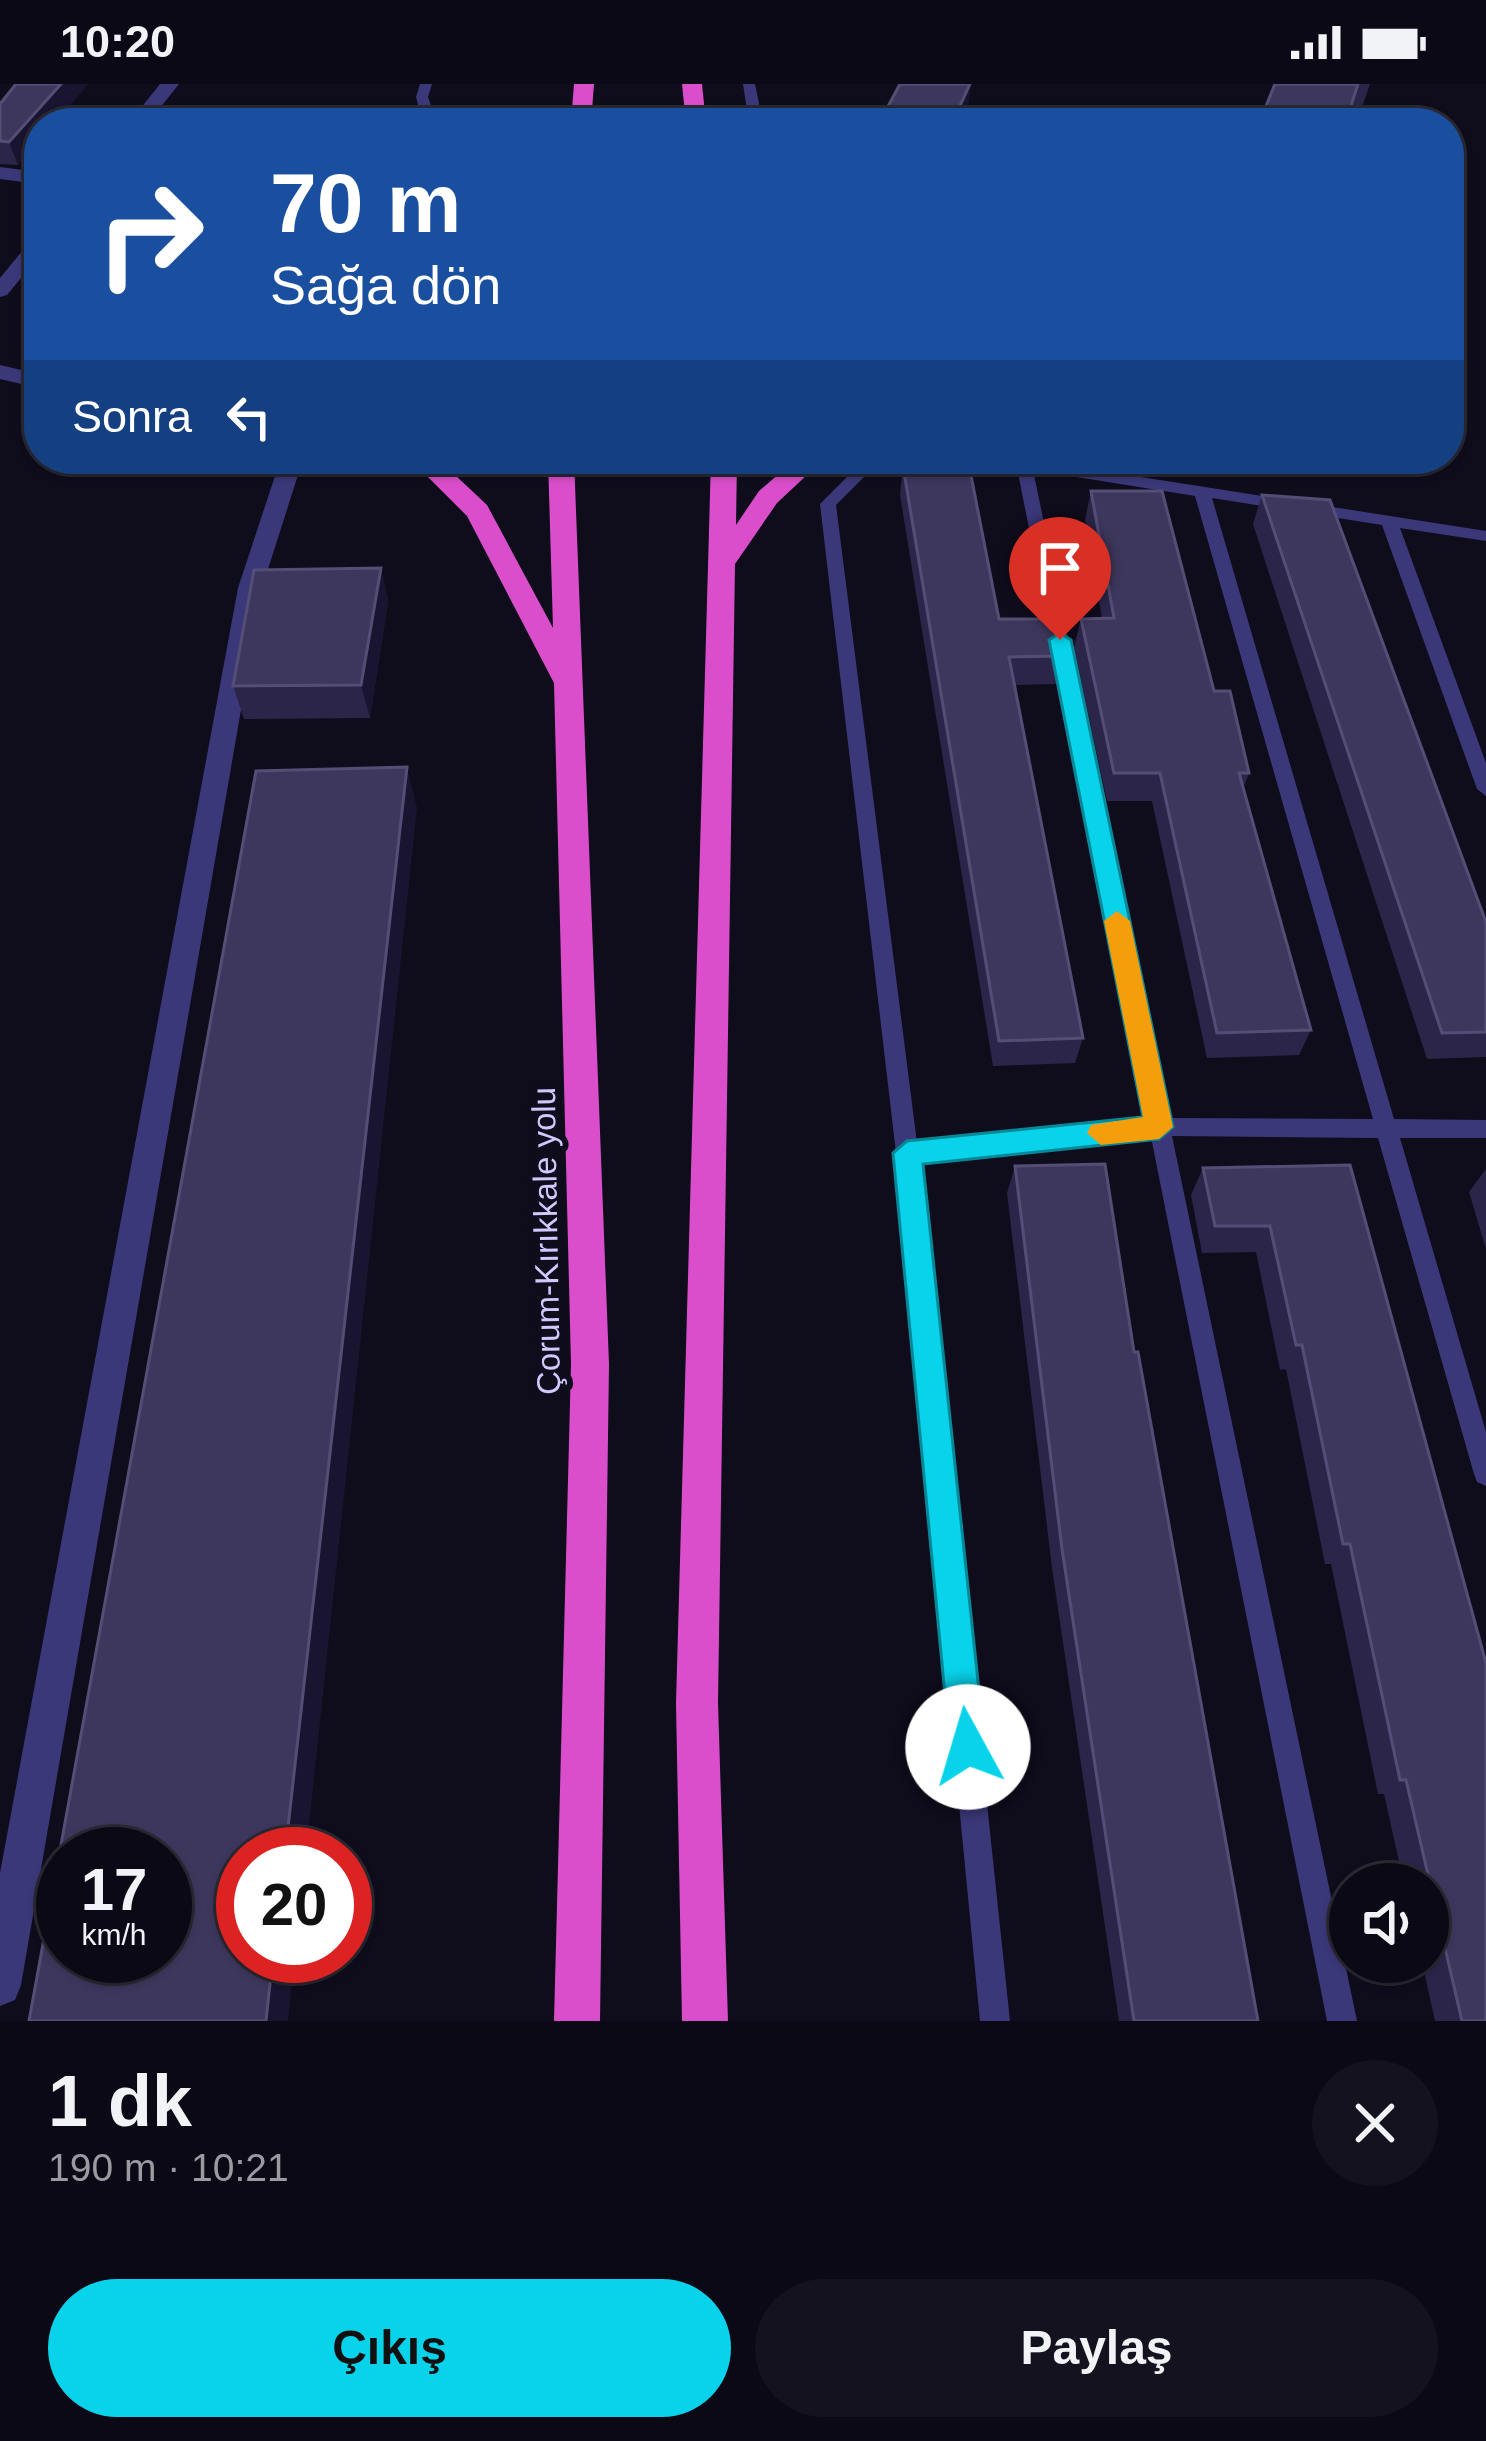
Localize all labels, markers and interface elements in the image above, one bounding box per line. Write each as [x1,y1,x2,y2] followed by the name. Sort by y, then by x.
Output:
[60,16,175,67] text: 10:20
[72,156,228,312] icon: right
[270,156,461,250] text: 70 m
[270,255,501,315] text: Sağa dön
[216,384,282,450] icon: left
[72,391,192,442] text: Sonra
[1009,517,1111,640] pin
[1027,535,1093,601] icon: arrive
[525,1087,567,1395] street label: Çorum-Kırıkkale yolu
[905,1684,1031,1810] position arrow
[216,1827,372,1983] speed limit sign: 20
[81,1856,147,1923] text: 17
[1329,1863,1449,1983] map controls
[1329,1863,1449,1983] button: sound
[81,1918,147,1951] text: km/h
[1312,2060,1438,2186] button: close
[48,2061,192,2141] text: 1 dk
[48,2146,289,2189] text: 190 m · 10:21
[48,2279,731,2417] button: Çıkış
[755,2279,1438,2417] button: Paylaş

